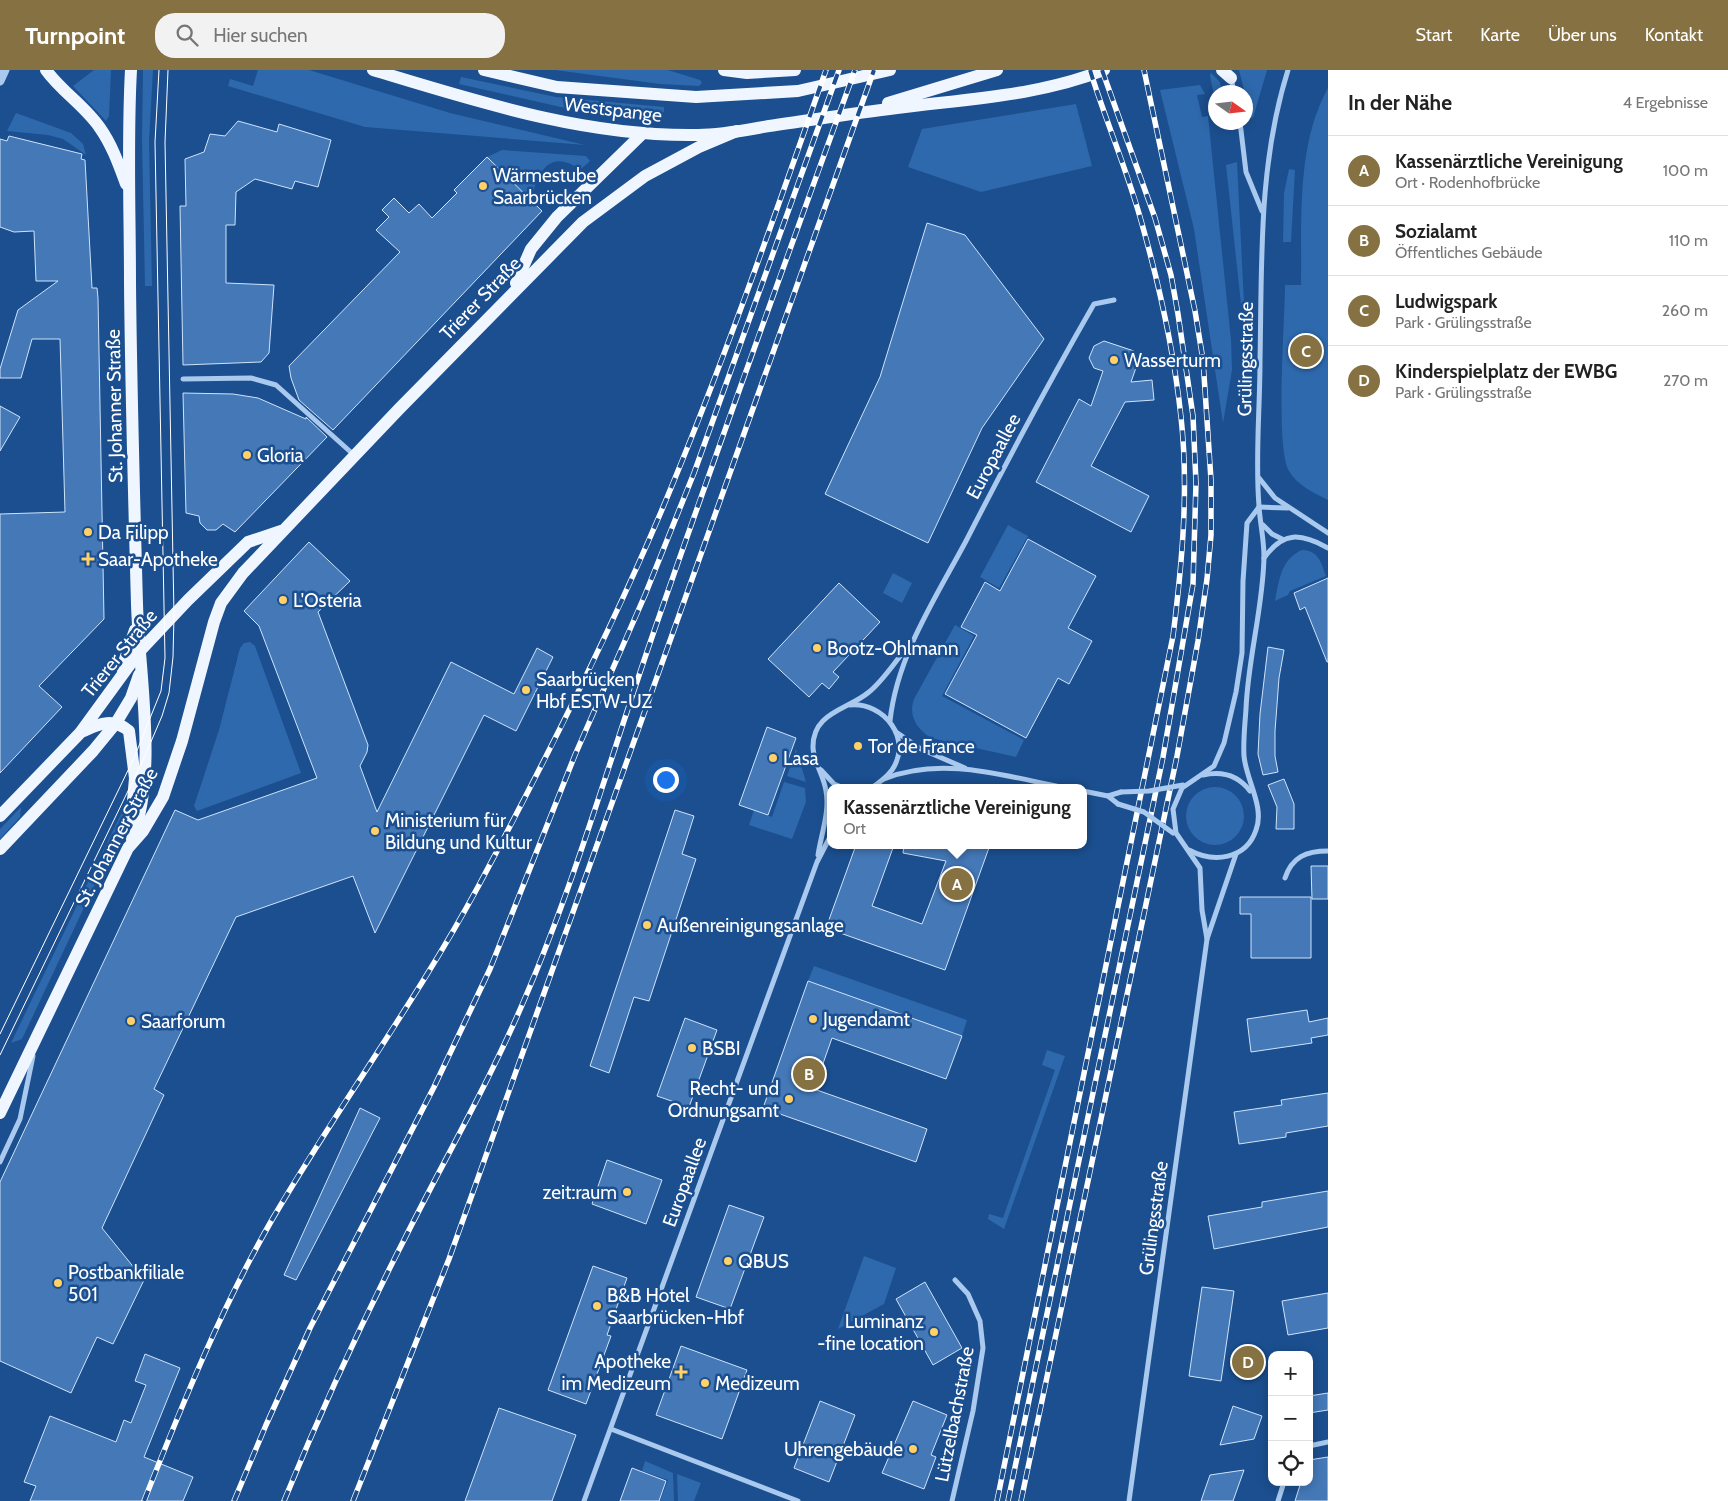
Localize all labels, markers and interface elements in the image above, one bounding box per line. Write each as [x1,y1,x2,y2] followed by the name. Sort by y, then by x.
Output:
[155,13,505,58] search box
[25,21,125,50] text: Turnpoint
[173,21,201,49] icon: search
[213,24,308,47] text: Hier suchen
[1416,24,1452,46] text: Start
[1480,24,1520,46] text: Karte
[1548,24,1617,46] text: Über uns
[1645,24,1703,46] text: Kontakt
[1208,85,1253,130] north arrow
[1348,90,1452,115] text: In der Nähe
[563,92,664,127] street label: Westspange
[1623,93,1708,112] text: 4 Ergebnisse
[1395,150,1623,173] text: Kassenärztliche Vereinigung
[1359,161,1369,180] text: A
[1663,161,1708,180] text: 100 m
[493,164,596,209] place label: Wärmestube Saarbrücken
[1395,173,1540,192] text: Ort · Rodenhofbrücke
[477,180,489,192] marker: Wärmestube Saarbrücken
[1395,220,1477,243] text: Sozialamt
[1359,231,1369,250] text: B
[1669,231,1708,250] text: 110 m
[1395,243,1542,262] text: Öffentliches Gebäude
[435,252,526,345] street label: Trierer Straße
[1395,290,1497,313] text: Ludwigspark
[1233,301,1258,417] street label: Grülingsstraße
[1359,301,1369,320] text: C
[1662,301,1708,320] text: 260 m
[1395,313,1532,332] text: Park · Grülingsstraße
[102,329,127,483] street label: St. Johanner Straße
[1290,332,1322,370] pin: C
[1124,349,1221,372] place label: Wasserturm
[1108,354,1120,366] marker: Wasserturm
[1395,360,1617,383] text: Kinderspielplatz der EWBG
[1358,371,1370,390] text: D
[1663,371,1708,390] text: 270 m
[1395,383,1532,402] text: Park · Grülingsstraße
[961,409,1026,503] street label: Europaallee
[257,444,304,467] place label: Gloria
[241,449,253,461] marker: Gloria
[98,521,169,544] place label: Da Filipp
[82,526,94,538] marker: Da Filipp
[98,548,218,571] place label: Saar-Apotheke
[82,553,94,565] marker: Saar-Apotheke
[293,589,362,612] place label: L'Osteria
[277,594,289,606] marker: L'Osteria
[77,604,162,702] street label: Trierer Straße
[827,637,959,660] place label: Bootz-Ohlmann
[811,642,823,654] marker: Bootz-Ohlmann
[536,668,653,713] place label: Saarbrücken Hbf ESTW-UZ
[520,684,532,696] marker: Saarbrücken Hbf ESTW-UZ
[868,735,975,758] place label: Tor de France
[852,740,864,752] marker: Tor de France
[783,747,819,770] place label: Lasa
[767,752,779,764] marker: Lasa
[70,764,163,911] street label: St. Johanner Straße
[653,767,679,793] your location
[827,784,1087,849] popup
[843,796,1071,819] text: Kassenärztliche Vereinigung
[385,809,532,854] place label: Ministerium für Bildung und Kultur
[843,819,866,838] text: Ort
[369,825,381,837] marker: Ministerium für Bildung und Kultur
[941,865,973,903] pin: A
[657,914,844,937] place label: Außenreinigungsanlage
[641,919,653,931] marker: Außenreinigungsanlage
[822,1008,911,1031] place label: Jugendamt
[141,1010,226,1033] place label: Saarforum
[807,1013,819,1025] marker: Jugendamt
[125,1015,137,1027] marker: Saarforum
[702,1037,741,1060] place label: BSBI
[686,1042,698,1054] marker: BSBI
[793,1055,825,1093] pin: B
[668,1077,780,1122] place label: Recht- und Ordnungsamt
[783,1093,795,1105] marker: Recht- und Ordnungsamt
[658,1134,711,1230] street label: Europaallee
[1134,1159,1173,1277] street label: Grülingsstraße
[543,1181,617,1204] place label: zeit:raum
[621,1186,633,1198] marker: zeit:raum
[738,1250,789,1273] place label: QBUS
[722,1255,734,1267] marker: QBUS
[68,1261,184,1306] place label: Postbankfiliale 501
[52,1277,64,1289] marker: Postbankfiliale 501
[607,1284,745,1329] place label: B&B Hotel Saarbrücken-Hbf
[591,1300,603,1312] marker: B&B Hotel Saarbrücken-Hbf
[817,1310,924,1355] place label: Luminanz -fine location
[928,1326,940,1338] marker: Luminanz -fine location
[1232,1343,1264,1381] pin: D
[930,1344,979,1484] street label: Lützelbachstraße
[561,1350,671,1395] place label: Apotheke im Medizeum
[1268,1351,1313,1486] map controls
[1268,1351,1313,1396] button: +
[675,1366,687,1378] marker: Apotheke im Medizeum
[715,1372,800,1395] place label: Medizeum
[699,1377,711,1389] marker: Medizeum
[1268,1396,1313,1441] button: −
[784,1438,903,1461] place label: Uhrengebäude
[1268,1441,1313,1486] button: locate
[907,1443,919,1455] marker: Uhrengebäude

